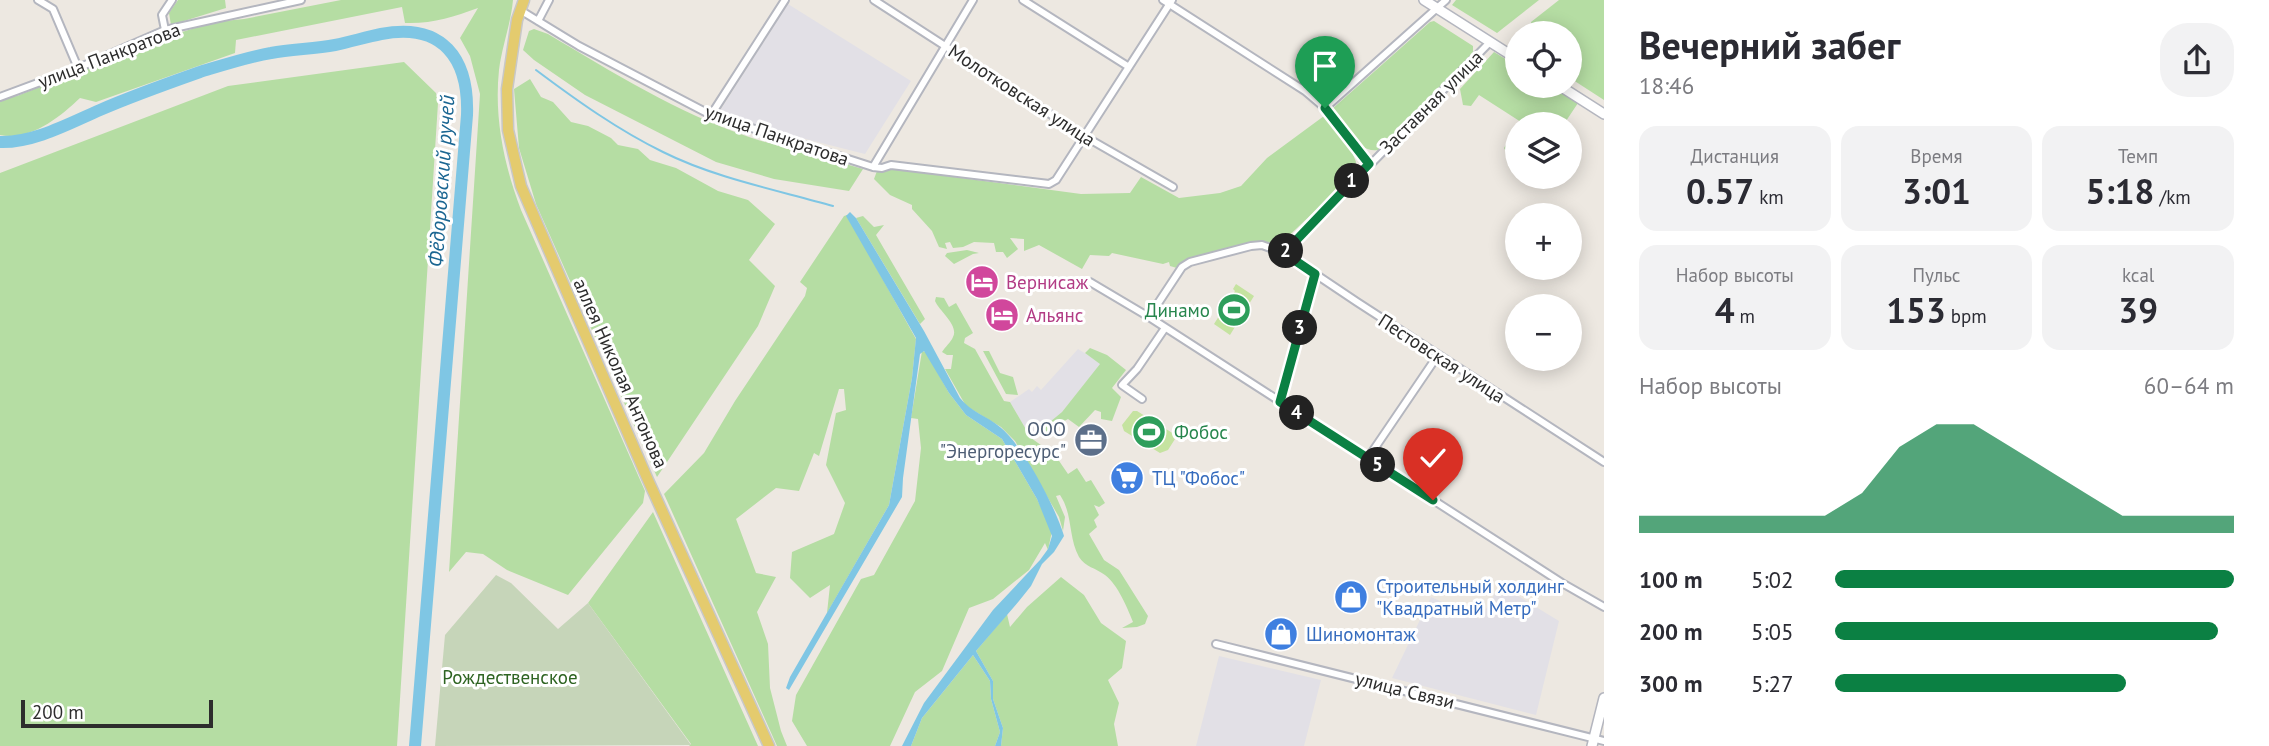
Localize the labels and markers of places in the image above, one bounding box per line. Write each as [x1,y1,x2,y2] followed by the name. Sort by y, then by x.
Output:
[1295,36,1355,108] pin
[1334,164,1370,198] pin: 1
[1268,233,1304,268] pin: 2
[963,263,1001,301] hotel icon: Вернисаж
[1006,270,1089,294] place label: Вернисаж
[1215,291,1253,329] sports icon: Динамо
[983,296,1021,334] hotel icon: Альянс
[1145,298,1210,322] place label: Динамо
[1026,303,1083,327] place label: Альянс
[1282,310,1318,346] pin: 3
[1280,396,1314,430] pin: 4
[1130,413,1168,451] sports icon: Фобос
[940,417,1066,463] place label: ООО "Энергоресурс"
[1174,420,1228,444] place label: Фобос
[1072,421,1110,459] office icon: ООО "Энергоресурс"
[1403,428,1463,500] pin
[1360,448,1396,482] pin: 5
[1108,459,1146,497] supermarket icon: ТЦ "Фобос"
[1152,466,1245,490] place label: ТЦ "Фобос"
[1376,574,1565,620] place label: Строительный холдинг "Квадратный Метр"
[1332,578,1370,616] shop icon: Строительный холдинг "Квадратный Метр"
[1262,615,1300,653] shop icon: Шиномонтаж
[1306,622,1416,646] place label: Шиномонтаж

